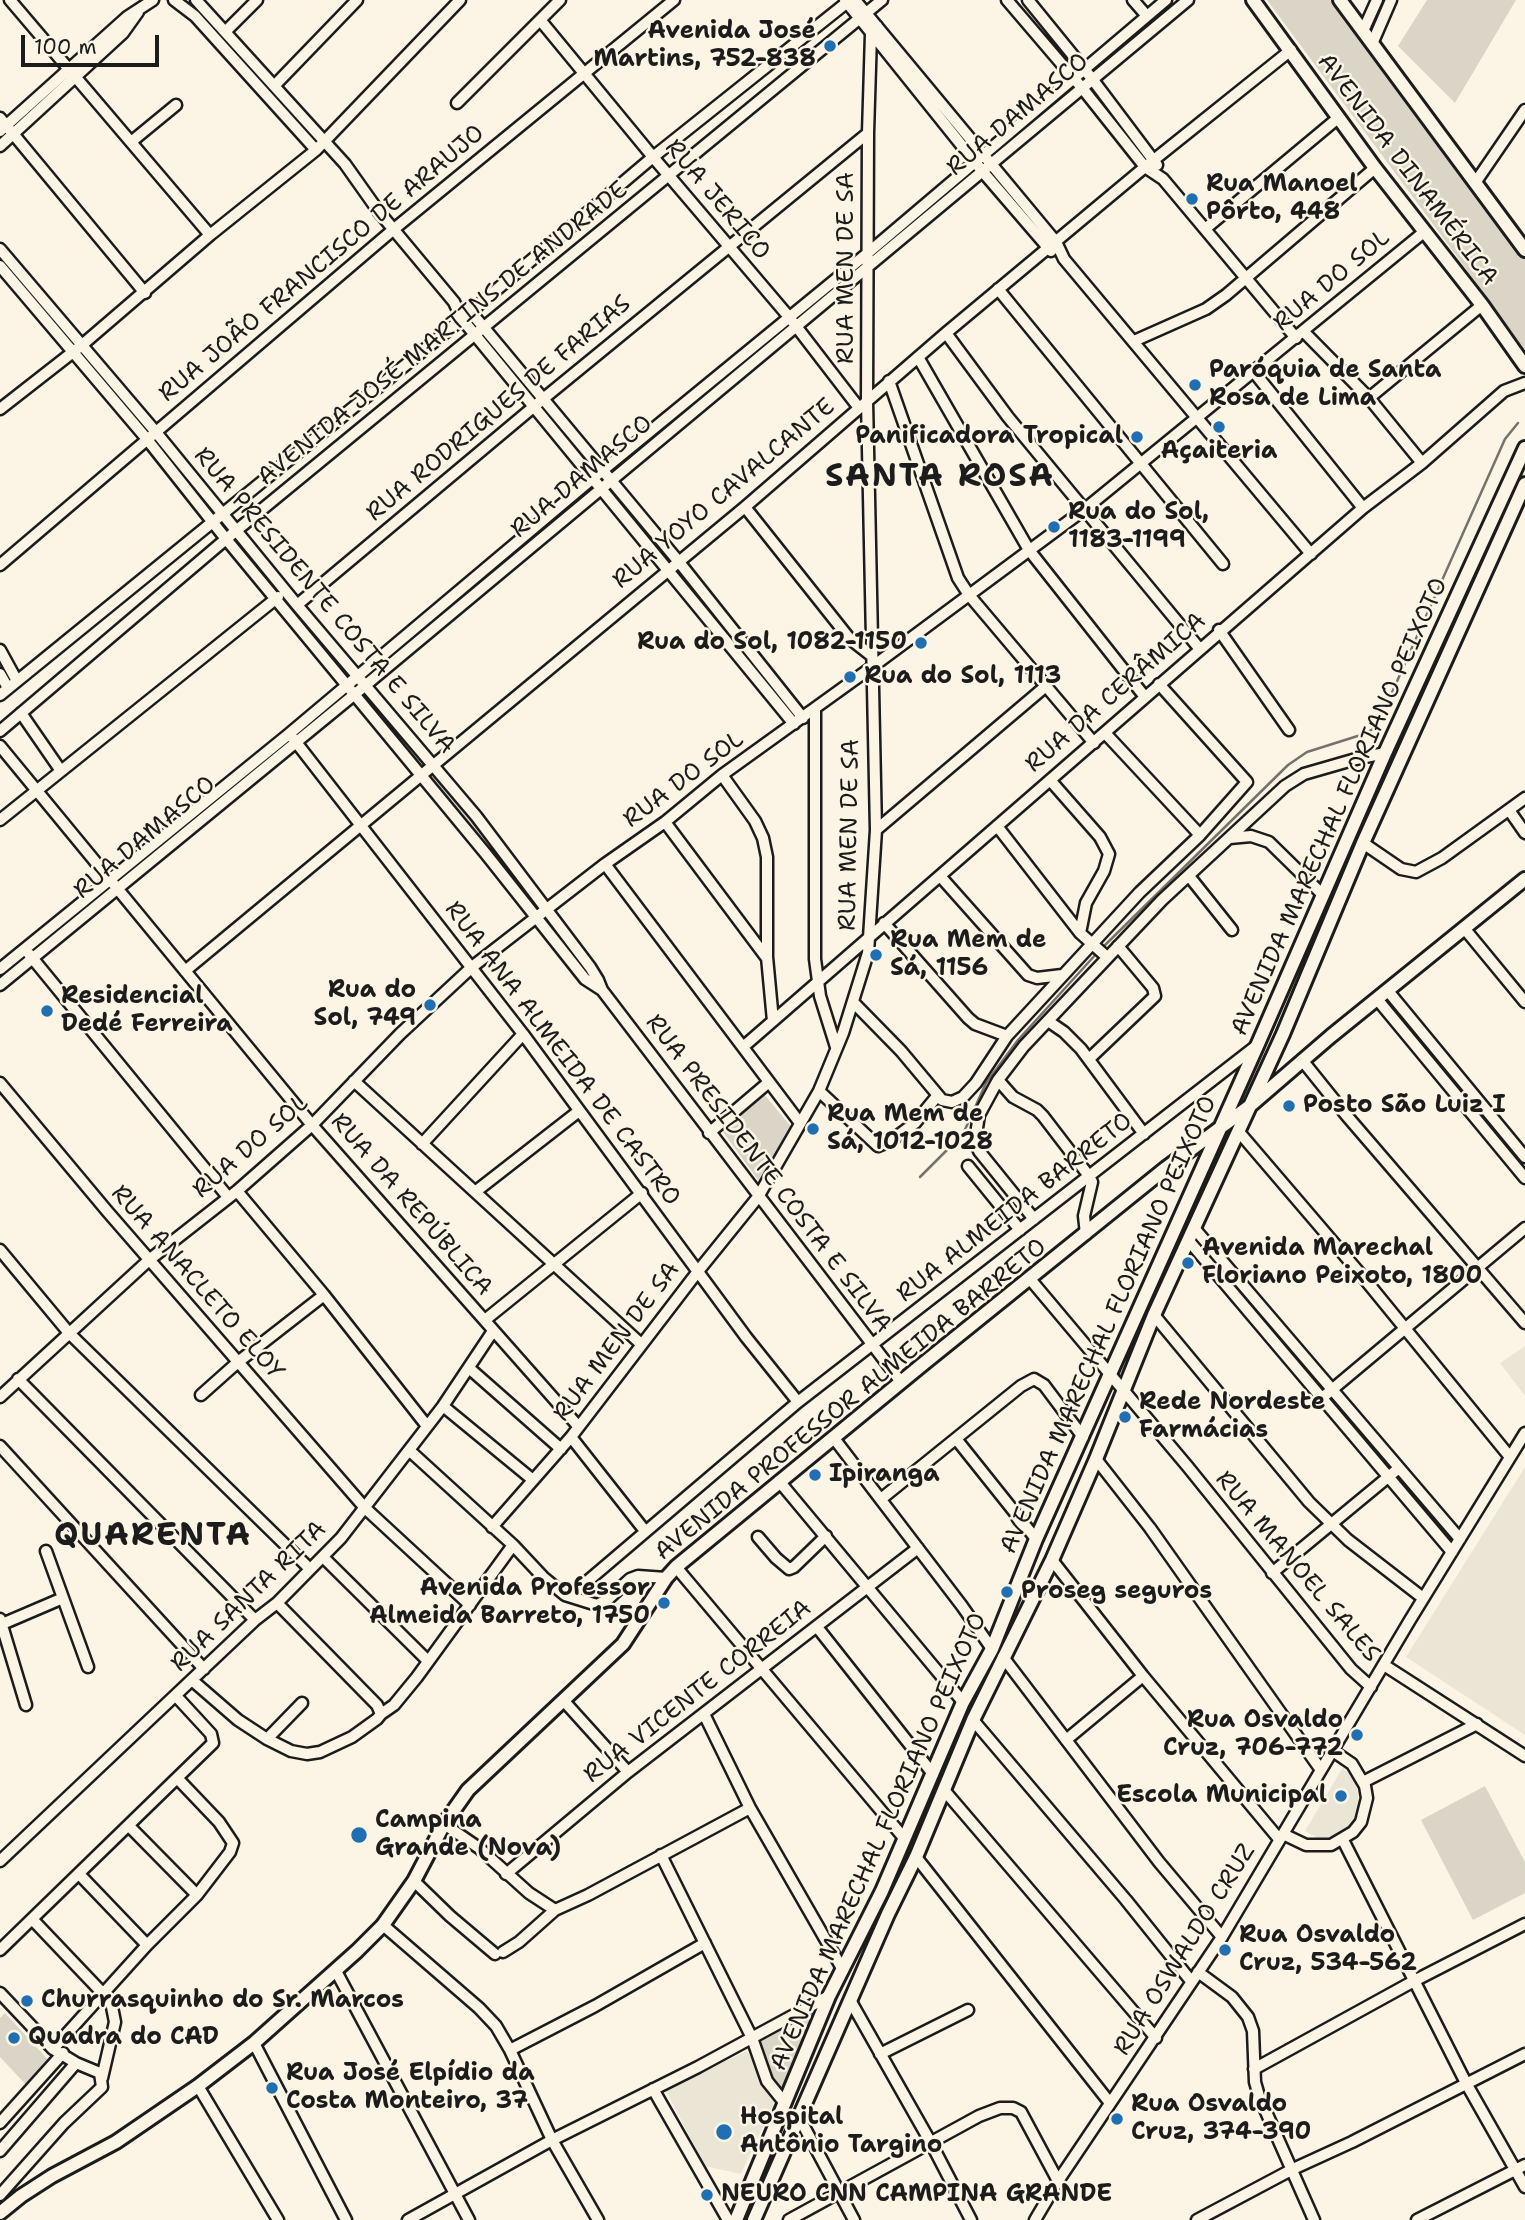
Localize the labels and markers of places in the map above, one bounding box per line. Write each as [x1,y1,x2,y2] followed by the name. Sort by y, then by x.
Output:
[594,18,816,74] place label: Avenida José Martins, 752-838
[822,38,838,54] marker: Avenida José Martins, 752-838
[1206,171,1358,227] place label: Rua Manoel Pôrto, 448
[1184,191,1200,207] marker: Rua Manoel Pôrto, 448
[1209,357,1441,413] place label: Paróquia de Santa Rosa de Lima
[1187,377,1203,393] marker: Paróquia de Santa Rosa de Lima
[1211,419,1227,435] marker: Açaiteria
[855,423,1123,451] place label: Panificadora Tropical
[1129,429,1145,445] marker: Panificadora Tropical
[1161,438,1277,466] place label: Açaiteria
[1068,499,1209,555] place label: Rua do Sol, 1183-1199
[1046,519,1062,535] marker: Rua do Sol, 1183-1199
[637,629,907,657] place label: Rua do Sol, 1082-1150
[913,635,929,651] marker: Rua do Sol, 1082-1150
[864,663,1061,691] place label: Rua do Sol, 1113
[842,669,858,685] marker: Rua do Sol, 1113
[890,927,1046,983] place label: Rua Mem de Sá, 1156
[868,947,884,963] marker: Rua Mem de Sá, 1156
[314,977,416,1033] place label: Rua do Sol, 749
[61,983,233,1039] place label: Residencial Dedé Ferreira
[422,997,438,1013] marker: Rua do Sol, 749
[39,1003,55,1019] marker: Residencial Dedé Ferreira
[1303,1092,1506,1120] place label: Posto São Luiz I
[1281,1098,1297,1114] marker: Posto São Luiz I
[827,1101,993,1157] place label: Rua Mem de Sá, 1012-1028
[805,1121,821,1137] marker: Rua Mem de Sá, 1012-1028
[1202,1235,1482,1291] place label: Avenida Marechal Floriano Peixoto, 1800
[1180,1255,1196,1271] marker: Avenida Marechal Floriano Peixoto, 1800
[1139,1389,1325,1445] place label: Rede Nordeste Farmácias
[1117,1409,1133,1425] marker: Rede Nordeste Farmácias
[829,1461,940,1489] place label: Ipiranga
[807,1467,823,1483] marker: Ipiranga
[369,1575,650,1631] place label: Avenida Professor Almeida Barreto, 1750
[1021,1578,1212,1606] place label: Proseg seguros
[999,1584,1015,1600] marker: Proseg seguros
[656,1595,672,1611] marker: Avenida Professor Almeida Barreto, 1750
[1163,1707,1343,1763] place label: Rua Osvaldo Cruz, 706-772
[1349,1727,1365,1743] marker: Rua Osvaldo Cruz, 706-772
[1116,1782,1327,1810] place label: Escola Municipal
[1333,1788,1349,1804] marker: Escola Municipal
[375,1807,561,1863] place label: Campina Grande (Nova)
[349,1825,369,1845] marker: Campina Grande (Nova)
[1239,1922,1417,1978] place label: Rua Osvaldo Cruz, 534-562
[1217,1942,1233,1958] marker: Rua Osvaldo Cruz, 534-562
[41,1987,404,2015] place label: Churrasquinho do Sr. Marcos
[19,1993,35,2009] marker: Churrasquinho do Sr. Marcos
[28,2024,219,2052] place label: Quadra do CAD
[6,2030,22,2046] marker: Quadra do CAD
[286,2060,535,2116] place label: Rua José Elpídio da Costa Monteiro, 37
[264,2080,280,2096] marker: Rua José Elpídio da Costa Monteiro, 37
[1131,2091,1311,2147] place label: Rua Osvaldo Cruz, 374-390
[740,2104,942,2160] place label: Hospital Antônio Targino
[1109,2111,1125,2127] marker: Rua Osvaldo Cruz, 374-390
[714,2122,734,2142] marker: Hospital Antônio Targino
[721,2181,1112,2209] place label: NEURO CNN CAMPINA GRANDE
[699,2187,715,2203] marker: NEURO CNN CAMPINA GRANDE

